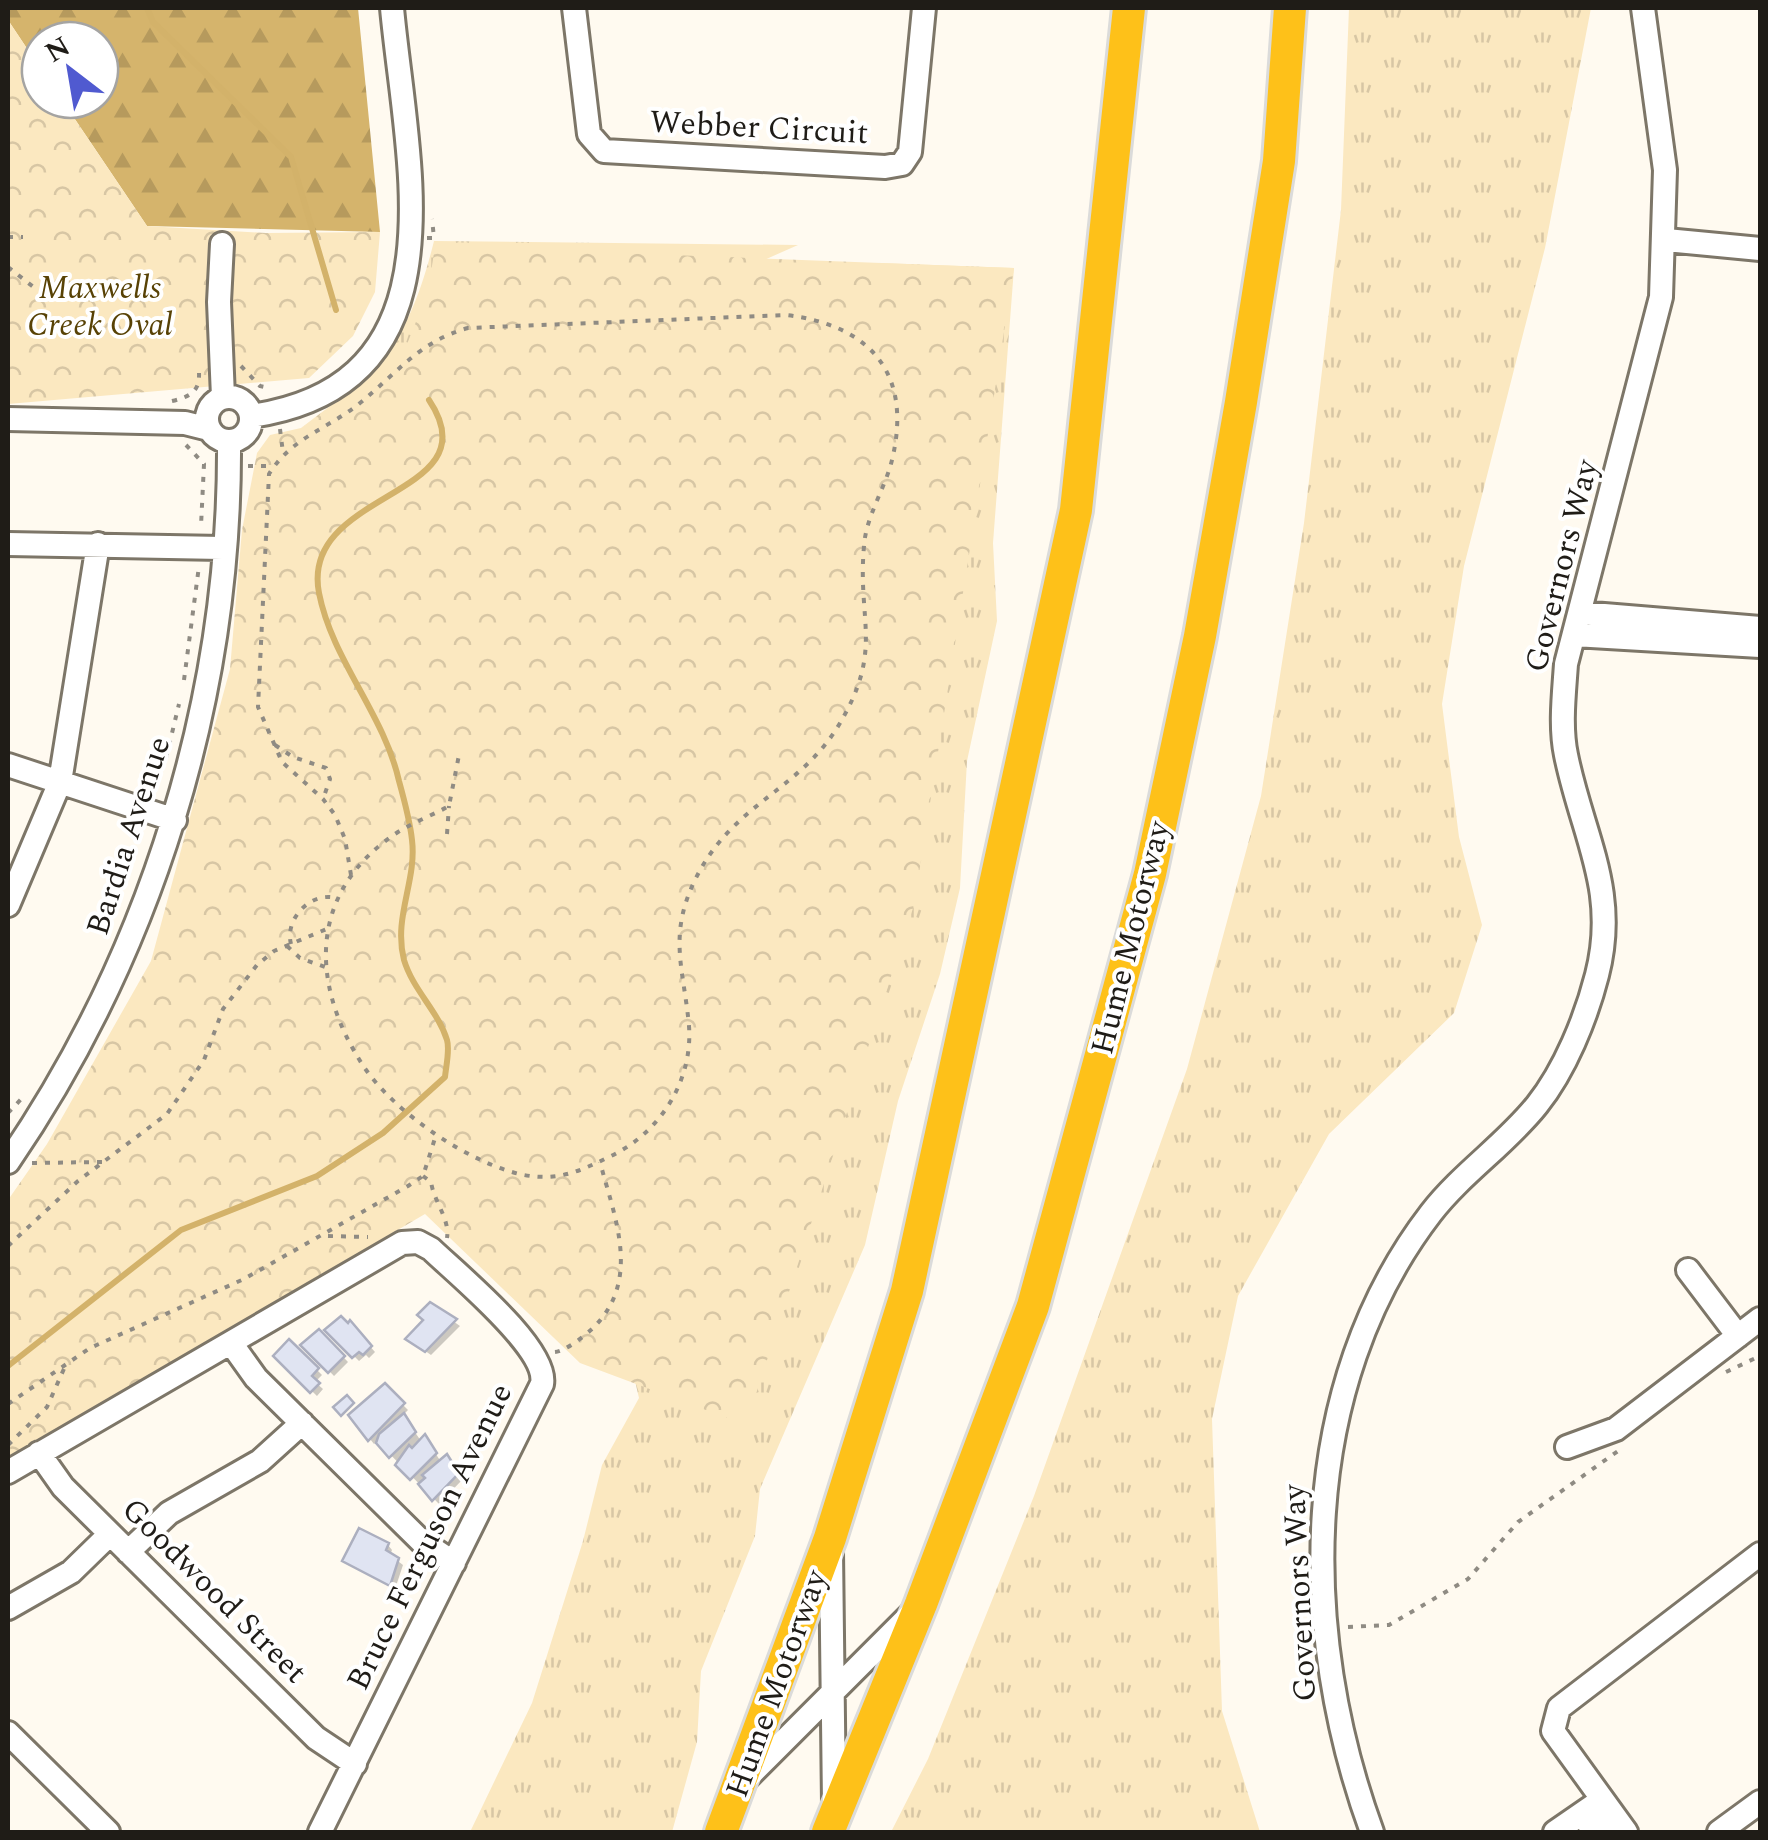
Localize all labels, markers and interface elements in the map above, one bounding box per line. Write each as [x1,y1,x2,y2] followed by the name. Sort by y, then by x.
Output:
[20,20,120,120] north arrow
[37,26,79,74] text: N
[648,98,870,158] street label: Webber Circuit
[27,264,173,350] park label: Maxwells Creek Oval
[1512,453,1612,677] street label: Governors Way
[74,730,184,942] street label: Bardia Avenue
[1078,814,1184,1060] street label: Hume Motorway
[334,1375,526,1699] street label: Bruce Ferguson Avenue
[1270,1482,1330,1703] street label: Governors Way
[110,1487,318,1695] street label: Goodwood Street
[713,1562,841,1805] street label: Hume Motorway

